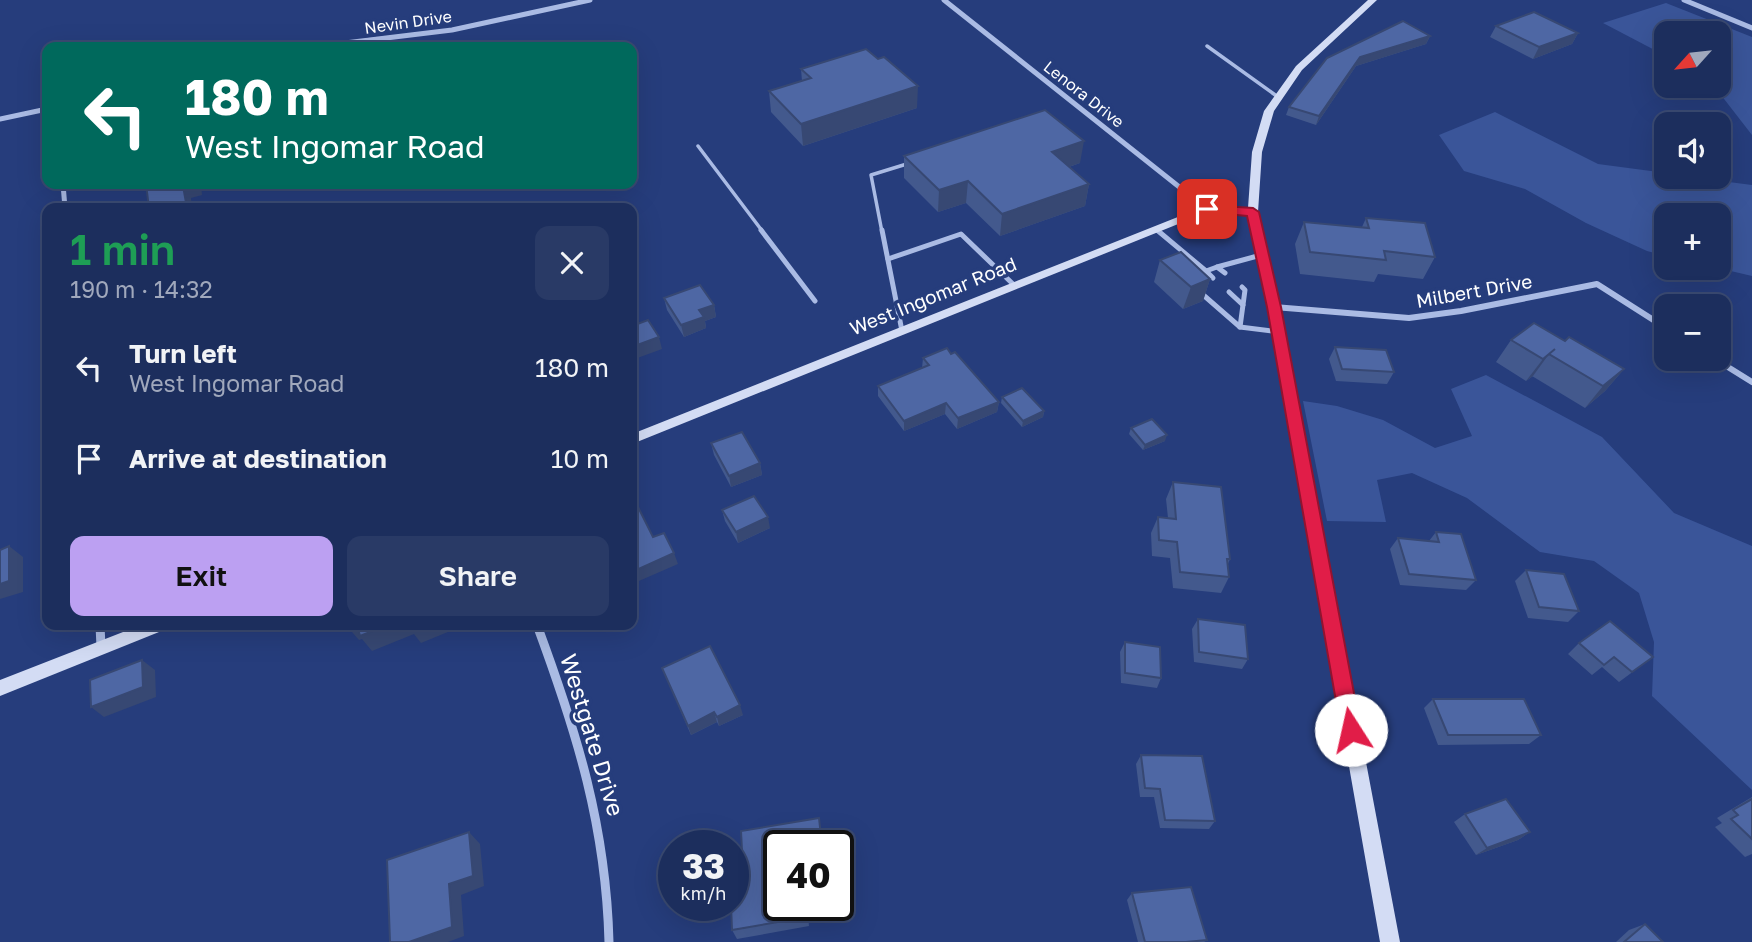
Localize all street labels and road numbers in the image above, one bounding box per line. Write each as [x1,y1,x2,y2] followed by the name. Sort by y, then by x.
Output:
[363,6,453,38] street label: Nevin Drive
[1040,56,1128,132] street label: Lenora Drive
[846,252,1020,340] street label: West Ingomar Road
[1414,269,1534,312] street label: Milbert Drive
[555,650,631,819] street label: Westgate Drive

